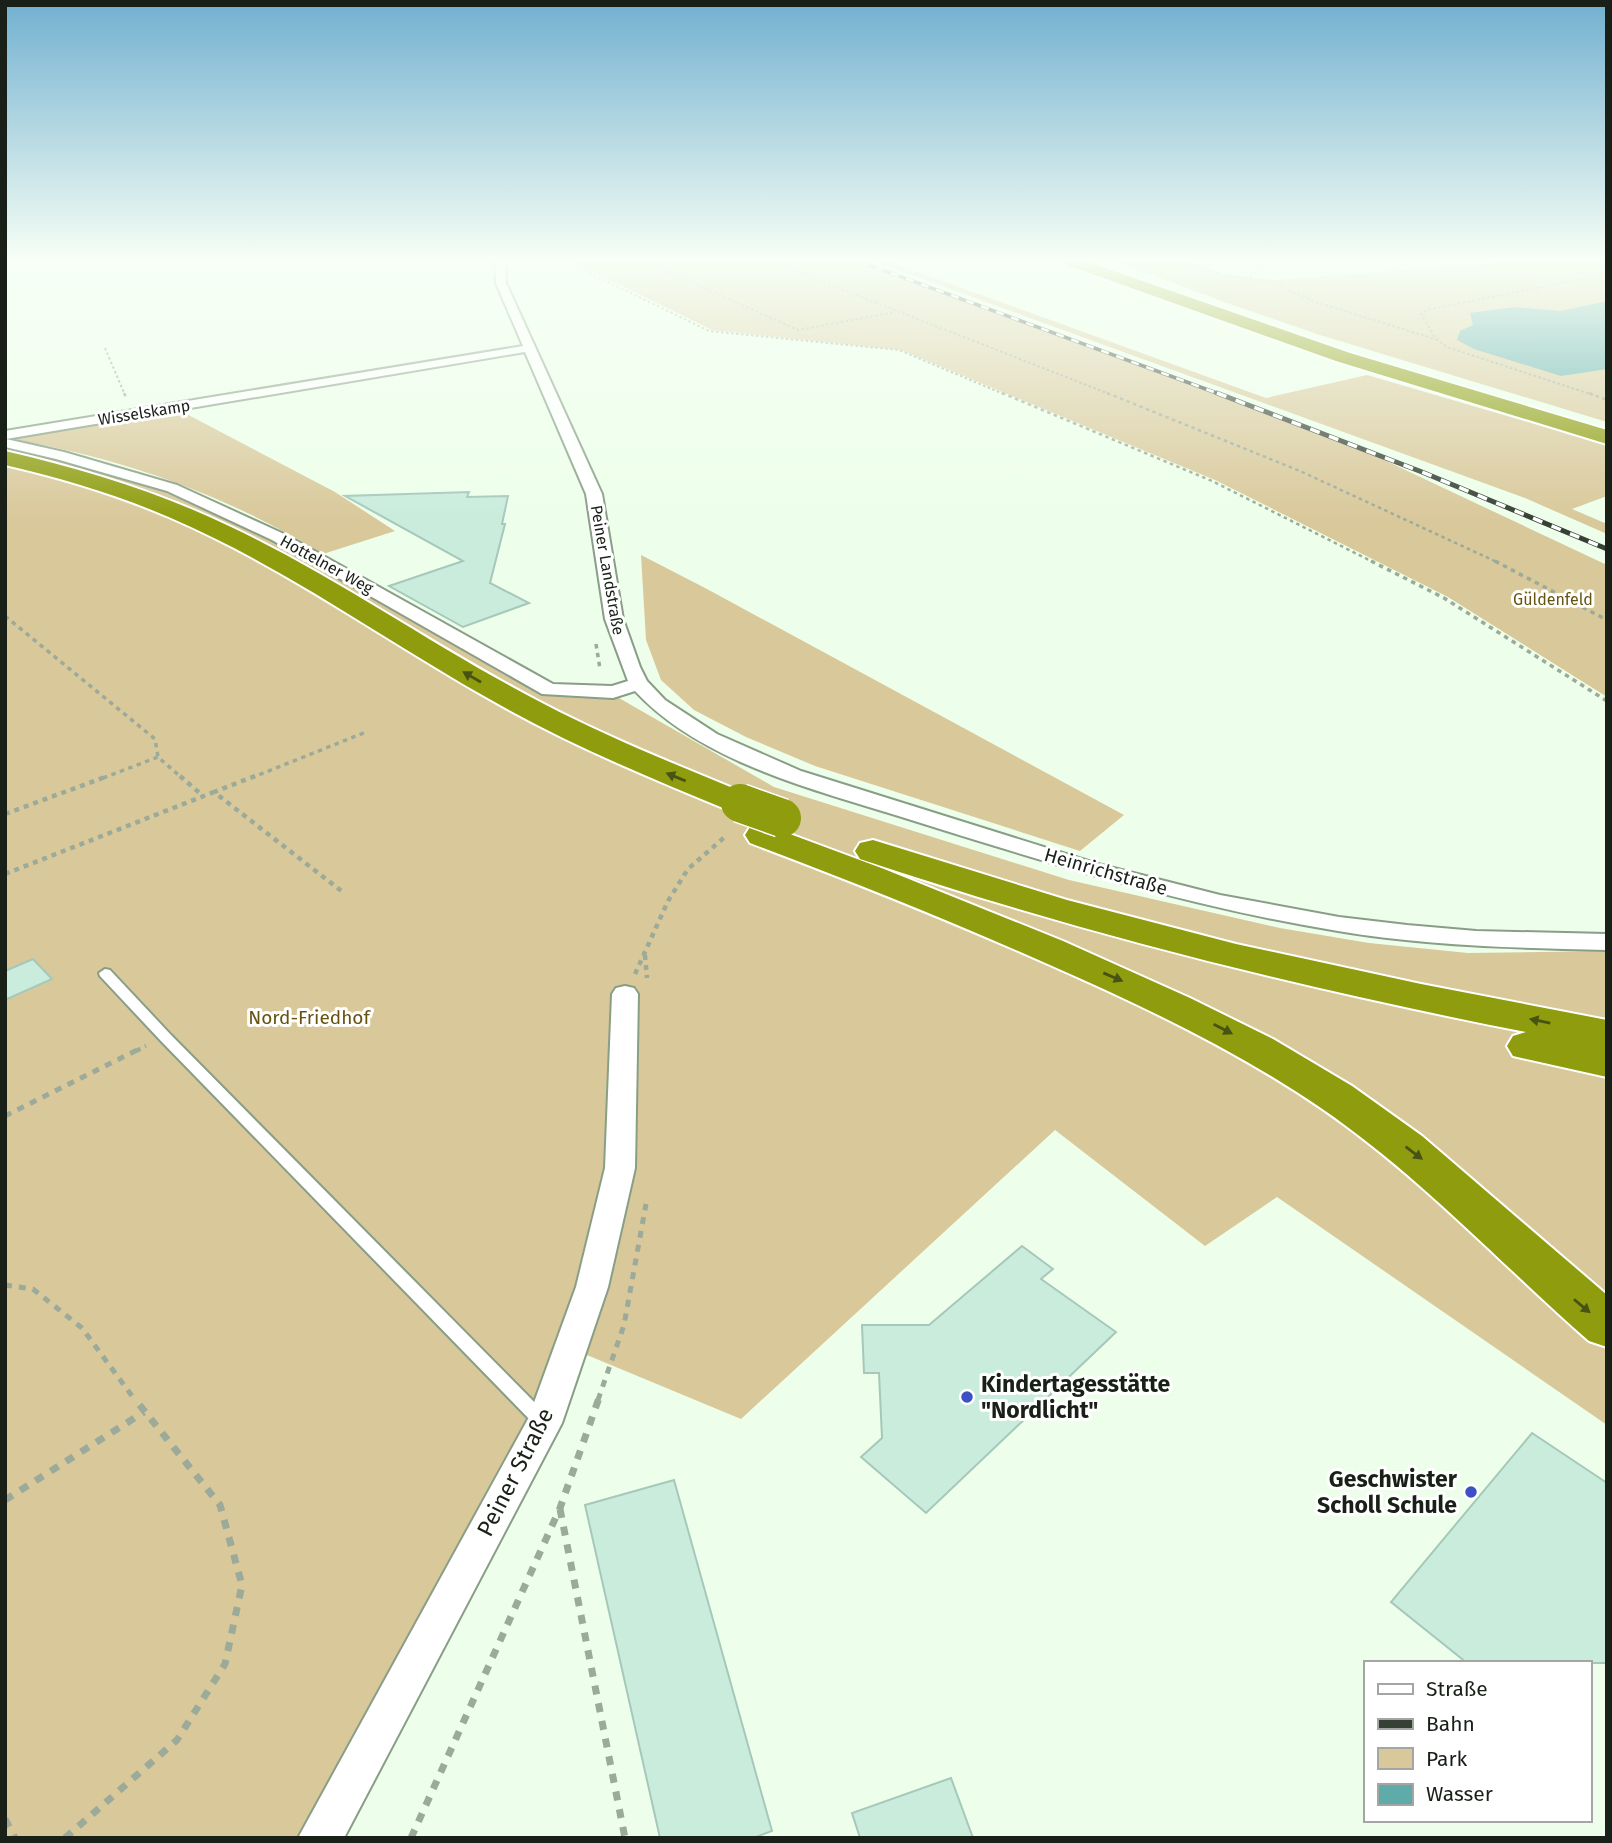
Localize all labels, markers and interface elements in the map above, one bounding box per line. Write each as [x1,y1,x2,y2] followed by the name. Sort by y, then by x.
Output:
[97,396,192,429] street label: Wisselskamp
[587,504,628,637] street label: Peiner Landstraße
[277,531,377,598] street label: Hottelner Weg
[1513,590,1593,609] park label: Güldenfeld
[462,671,482,683] one-way arrow
[666,771,687,782] one-way arrow
[1042,843,1170,900] street label: Heinrichstraße
[1102,972,1123,983] one-way arrow
[248,1006,371,1029] park label: Nord-Friedhof
[1529,1016,1551,1027] one-way arrow
[1213,1024,1233,1035] one-way arrow
[1404,1146,1423,1160] one-way arrow
[1573,1298,1591,1313] one-way arrow
[981,1370,1170,1424] place label: Kindertagesstätte "Nordlicht"
[959,1389,975,1405] marker: Kindertagesstätte "Nordlicht"
[471,1403,559,1541] street label: Peiner Straße
[1317,1465,1458,1519] place label: Geschwister Scholl Schule
[1463,1484,1479,1500] marker: Geschwister Scholl Schule
[1364,1661,1591,1822] legend
[1426,1676,1488,1702] text: Straße
[1426,1711,1475,1737] text: Bahn
[1426,1746,1468,1772] text: Park
[1426,1781,1493,1807] text: Wasser

